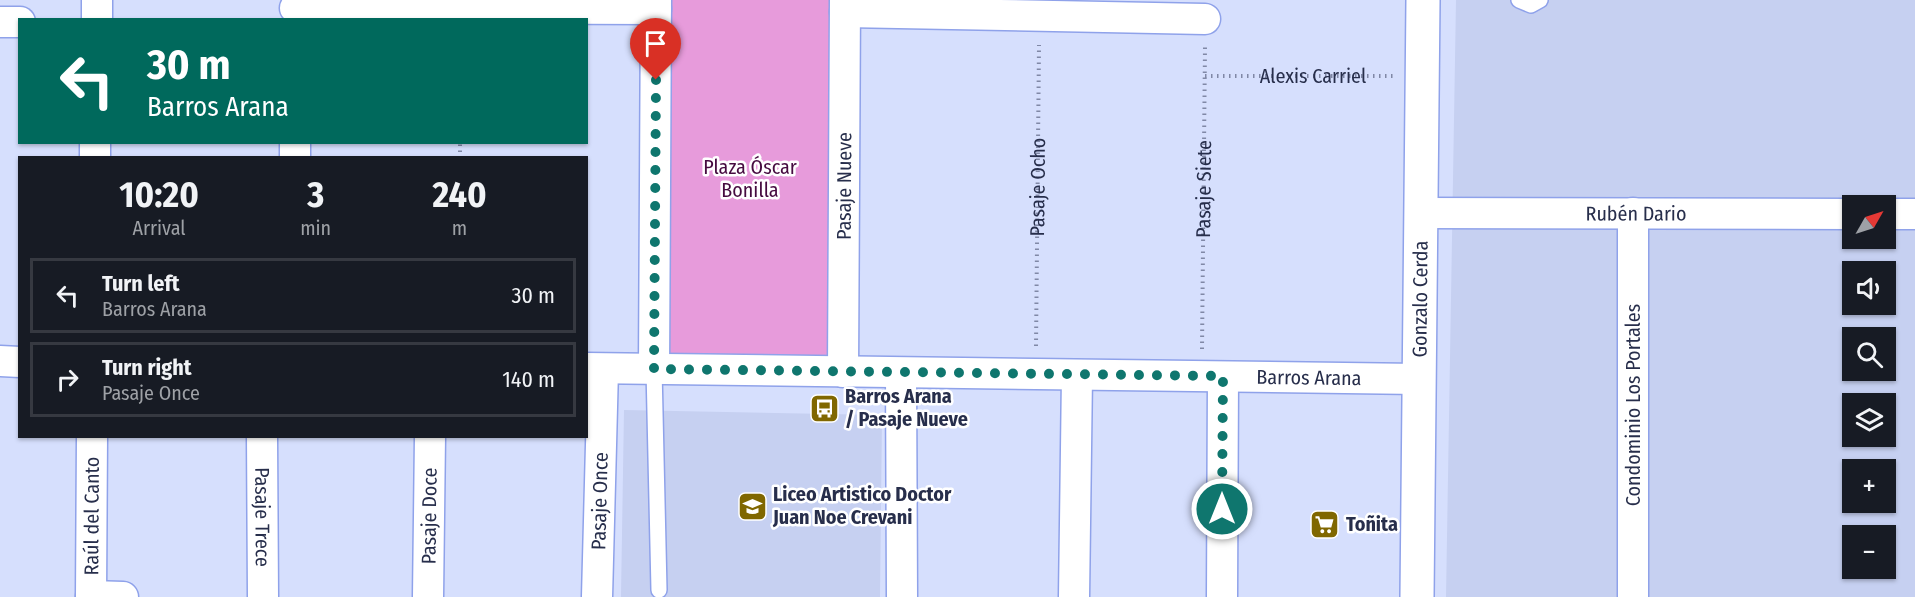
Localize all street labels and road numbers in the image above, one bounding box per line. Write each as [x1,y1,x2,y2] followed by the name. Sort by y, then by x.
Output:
[1260,64,1366,88] street label: Alexis Carriel
[832,132,856,240] street label: Pasaje Nueve
[1025,137,1050,237] street label: Pasaje Ocho
[1191,140,1216,238] street label: Pasaje Siete
[1585,201,1687,226] street label: Rubén Dario
[1407,240,1433,358] street label: Gonzalo Cerda
[1621,304,1645,506] street label: Condominio Los Portales
[1256,365,1362,390] street label: Barros Arana
[586,452,613,550] street label: Pasaje Once
[79,457,104,575] street label: Raúl del Canto
[250,467,275,567] street label: Pasaje Trece
[416,467,442,565] street label: Pasaje Doce

